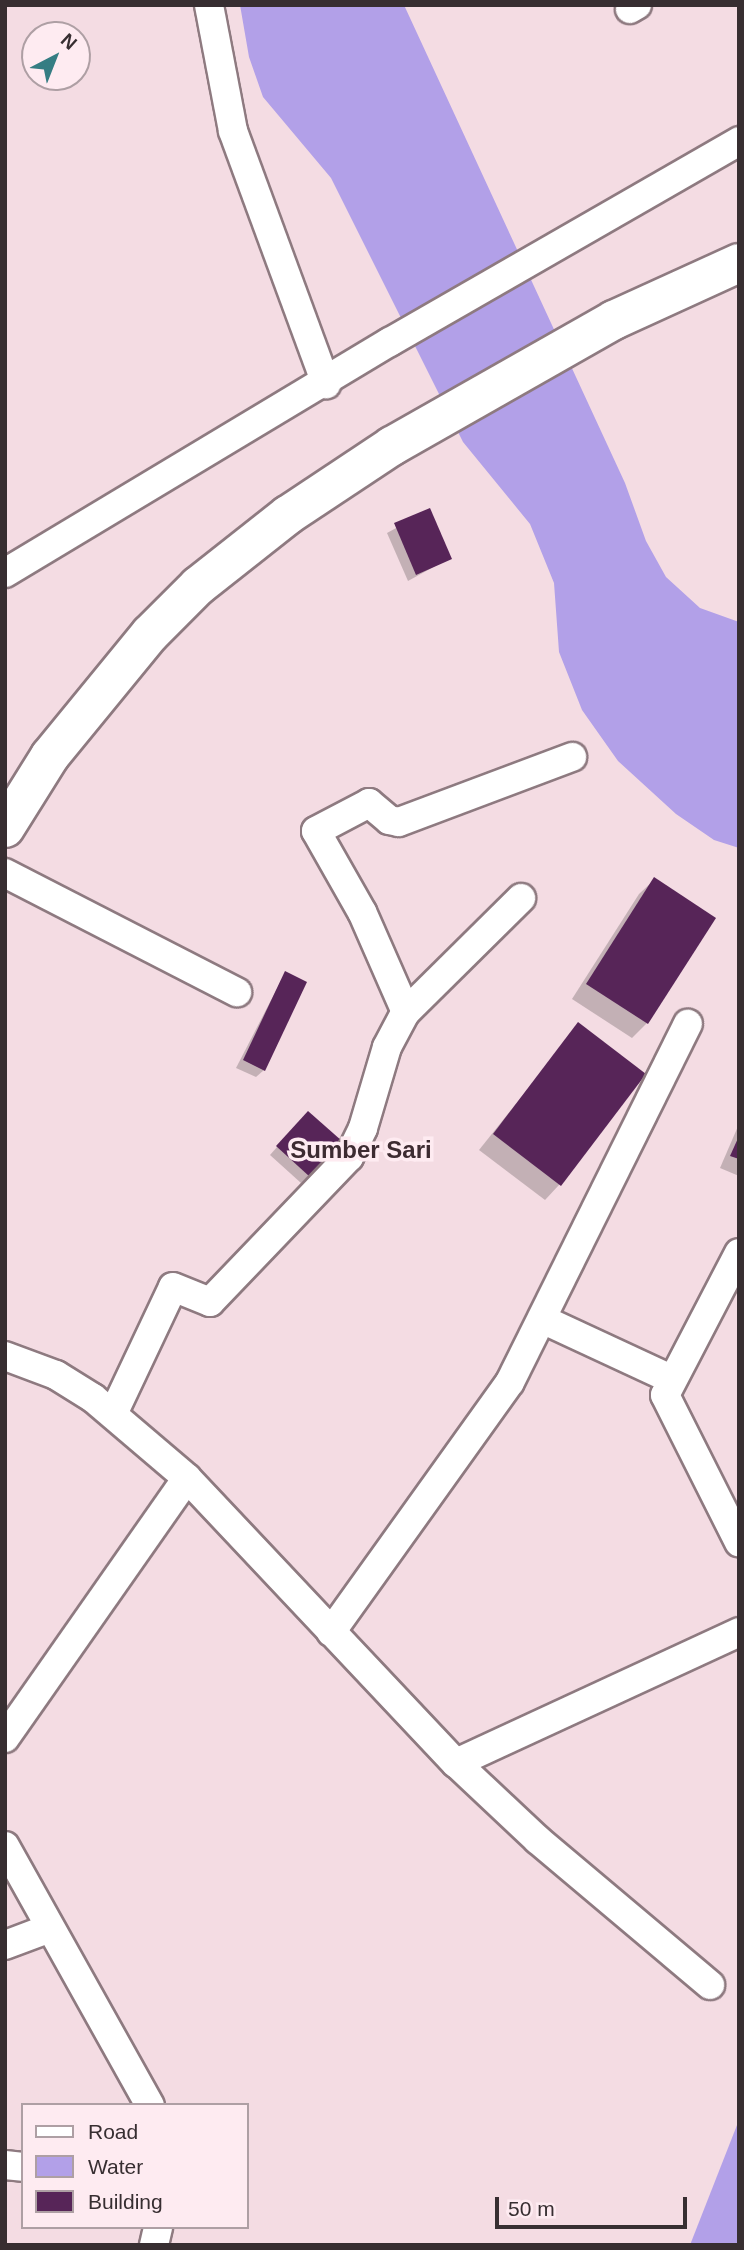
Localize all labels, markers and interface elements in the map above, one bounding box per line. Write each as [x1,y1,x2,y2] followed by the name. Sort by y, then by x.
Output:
[21,21,91,91] north arrow
[57,29,81,54] text: N
[290,1136,432,1164] district label: Sumber Sari
[21,2103,248,2229] legend
[88,2120,138,2143] text: Road
[88,2155,143,2178] text: Water
[499,2184,692,2228] scale bar
[88,2190,163,2213] text: Building
[508,2197,555,2220] text: 50 m

